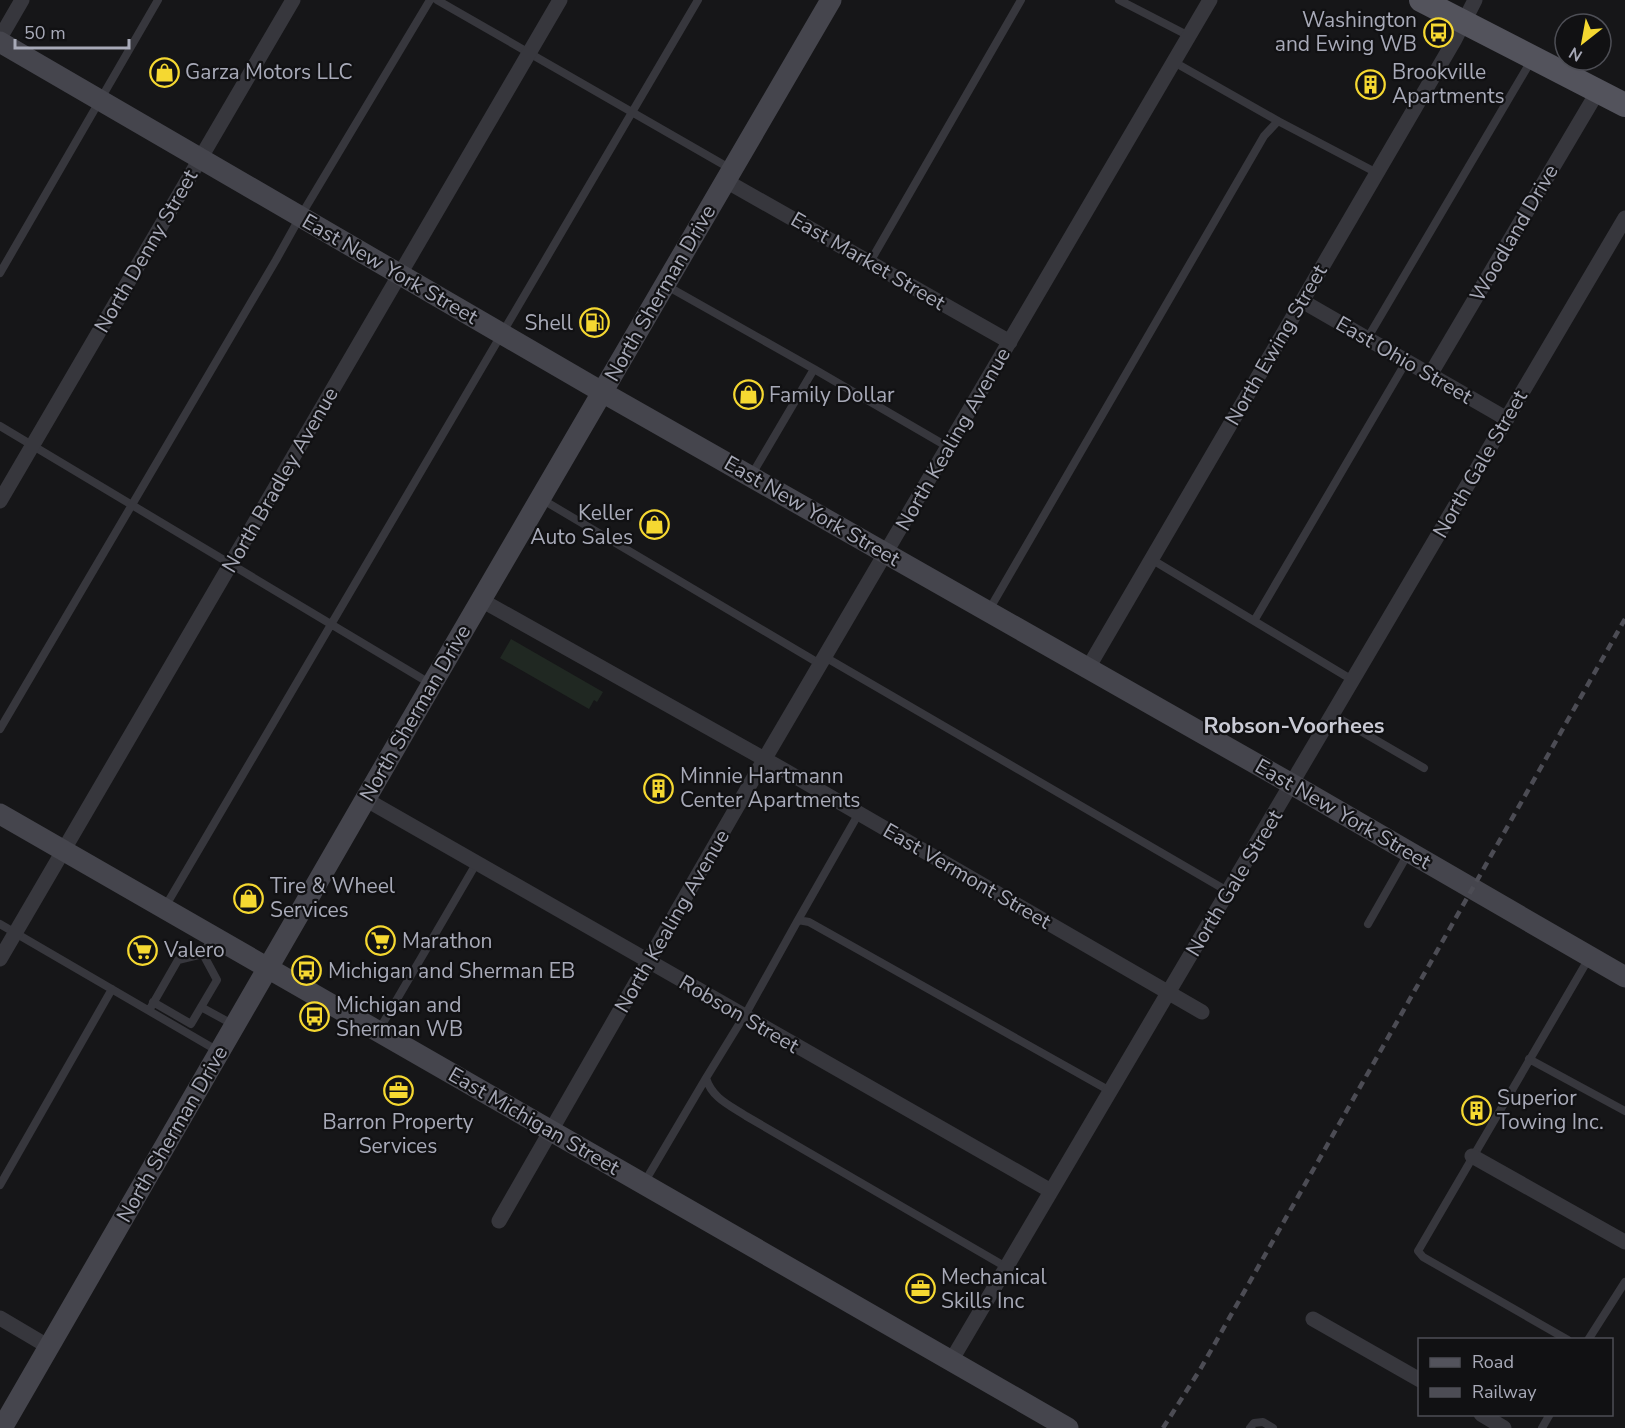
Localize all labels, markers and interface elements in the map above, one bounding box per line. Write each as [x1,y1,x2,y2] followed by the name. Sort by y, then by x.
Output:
[1275,6,1417,58] place label: Washington and Ewing WB
[15,12,129,50] scale bar
[1553,12,1613,72] north arrow
[1422,16,1454,48] bus stop icon: Washington and Ewing WB
[24,21,66,45] text: 50 m
[1565,41,1587,67] text: N
[148,56,180,88] shop icon: Garza Motors LLC
[185,58,353,86] place label: Garza Motors LLC
[1392,58,1505,110] place label: Brookville Apartments
[1355,68,1387,100] building icon: Brookville Apartments
[1463,159,1565,307] street label: Woodland Drive
[88,164,204,338] street label: North Denny Street
[598,200,722,386] street label: North Sherman Drive
[786,205,951,317] street label: East Market Street
[297,207,484,331] street label: East New York Street
[1219,259,1334,431] street label: North Ewing Street
[578,307,610,339] fuel station icon: Shell
[525,309,574,337] place label: Shell
[1331,310,1478,411] street label: East Ohio Street
[889,342,1017,536] street label: North Kealing Avenue
[732,379,764,411] shop icon: Family Dollar
[769,381,895,409] place label: Family Dollar
[215,382,345,578] street label: North Bradley Avenue
[1426,384,1534,543] street label: North Gale Street
[719,449,906,573] street label: East New York Street
[530,499,633,551] place label: Keller Auto Sales
[638,509,670,541] shop icon: Keller Auto Sales
[353,620,477,806] street label: North Sherman Drive
[1203,711,1385,741] district label: Robson-Voorhees
[1250,752,1437,876] street label: East New York Street
[680,762,860,814] place label: Minnie Hartmann Center Apartments
[643,772,675,804] building icon: Minnie Hartmann Center Apartments
[1179,804,1289,961] street label: North Gale Street
[878,816,1057,936] street label: East Vermont Street
[608,824,736,1018] street label: North Kealing Avenue
[270,872,396,924] place label: Tire & Wheel Services
[233,882,265,914] shop icon: Tire & Wheel Services
[365,925,397,957] supermarket icon: Marathon
[402,927,493,955] place label: Marathon
[127,934,159,966] supermarket icon: Valero
[163,936,225,964] place label: Valero
[291,955,323,987] bus stop icon: Michigan and Sherman EB
[328,957,575,985] place label: Michigan and Sherman EB
[674,968,805,1060] street label: Robson Street
[336,991,463,1043] place label: Michigan and Sherman WB
[299,1001,331,1033] bus stop icon: Michigan and Sherman WB
[110,1041,234,1227] street label: North Sherman Drive
[443,1061,625,1182] street label: East Michigan Street
[382,1075,414,1107] office icon: Barron Property Services
[1497,1084,1604,1136] place label: Superior Towing Inc.
[1460,1094,1492,1126] building icon: Superior Towing Inc.
[322,1108,474,1160] place label: Barron Property Services
[941,1263,1047,1315] place label: Mechanical Skills Inc
[904,1273,936,1305] office icon: Mechanical Skills Inc
[1418,1338,1613,1416] legend
[1472,1350,1514,1374] text: Road
[1472,1380,1537,1404] text: Railway

